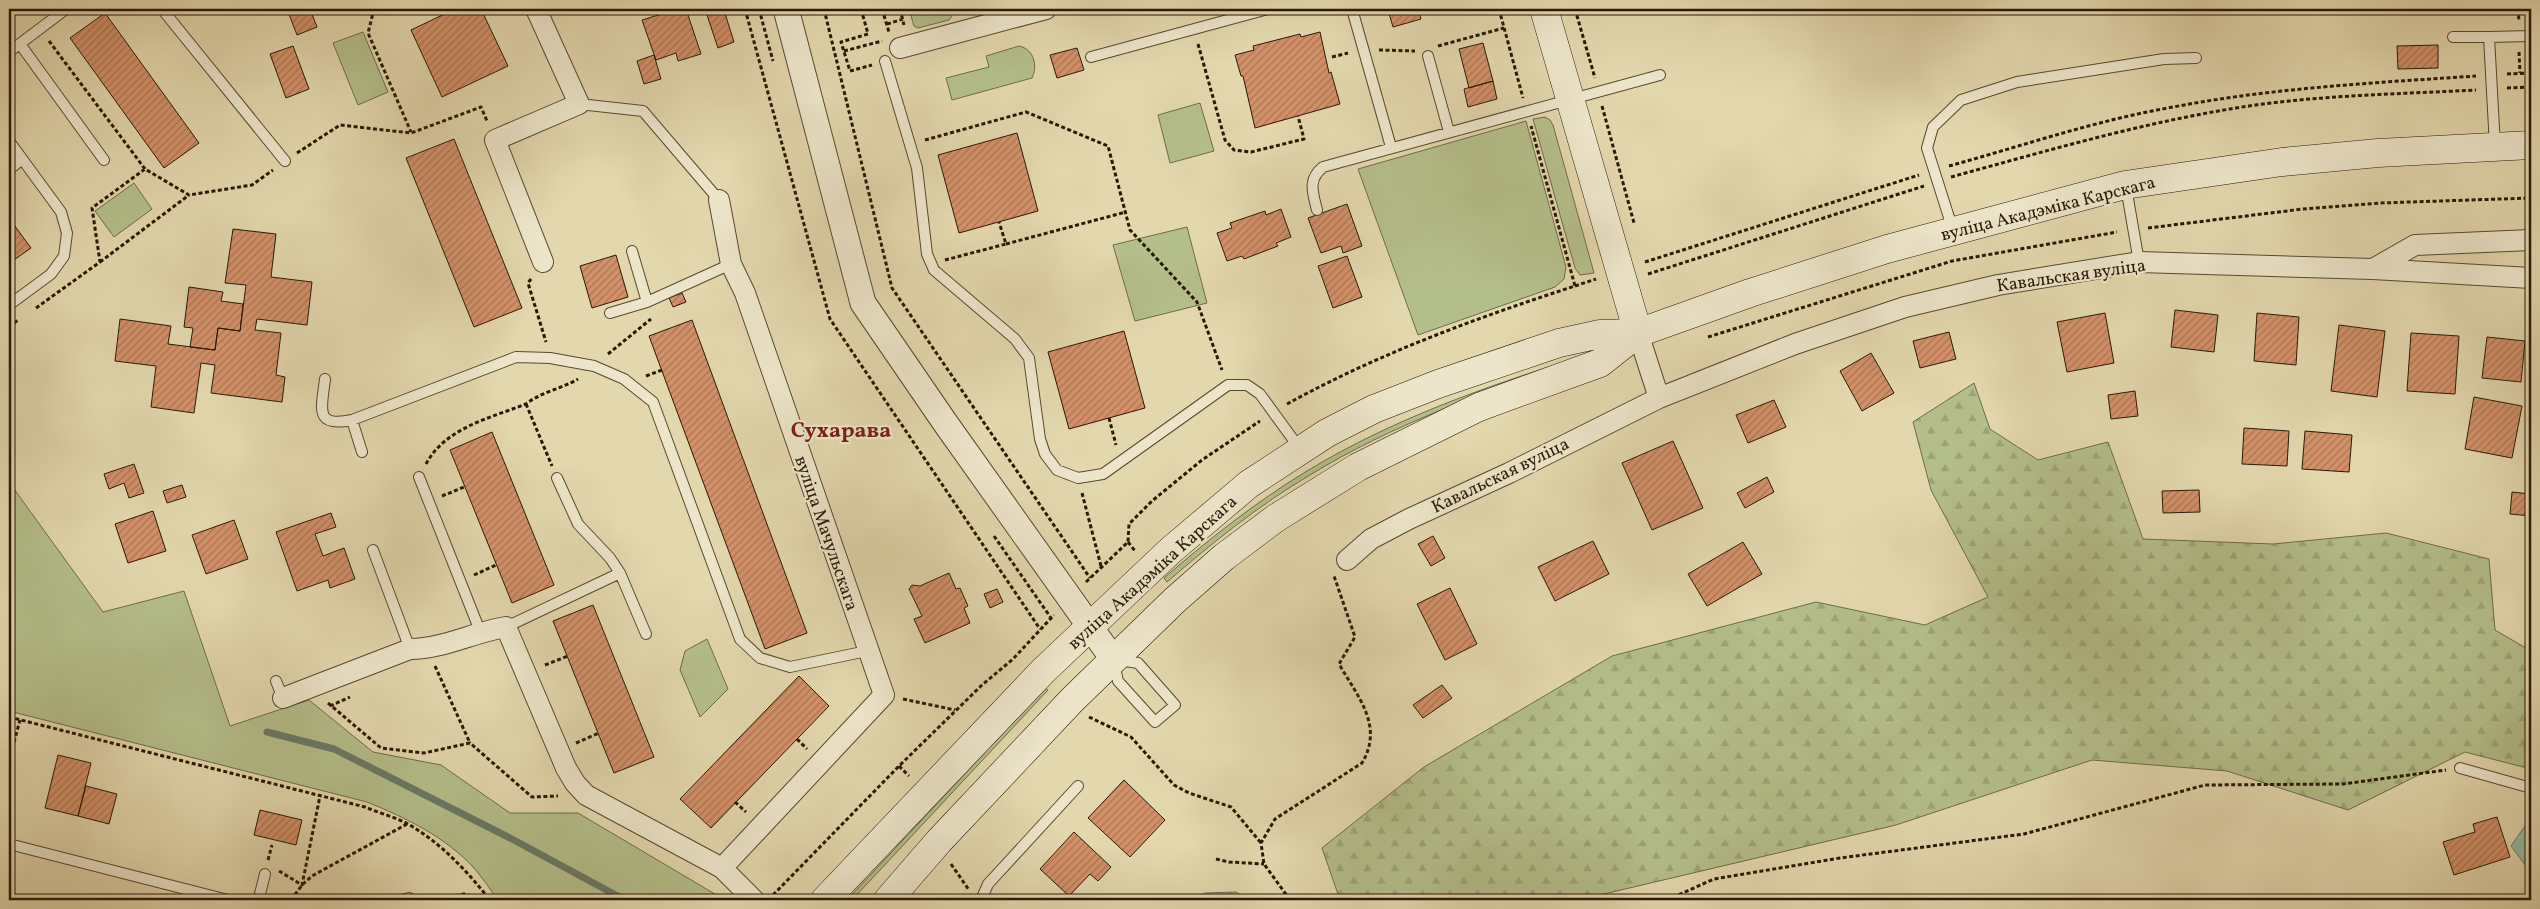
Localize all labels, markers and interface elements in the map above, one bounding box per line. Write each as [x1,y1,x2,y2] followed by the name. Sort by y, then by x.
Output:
[1939,171,2158,248] street label: вуліца Акадэміка Карскага
[1995,254,2147,299] street label: Кавальская вуліца
[791,416,891,447] district label: Сухарава
[1428,432,1574,521] street label: Кавальская вуліца
[787,453,864,614] street label: вуліца Мачульскага
[1063,490,1243,656] street label: вуліца Акадэміка Карскага

